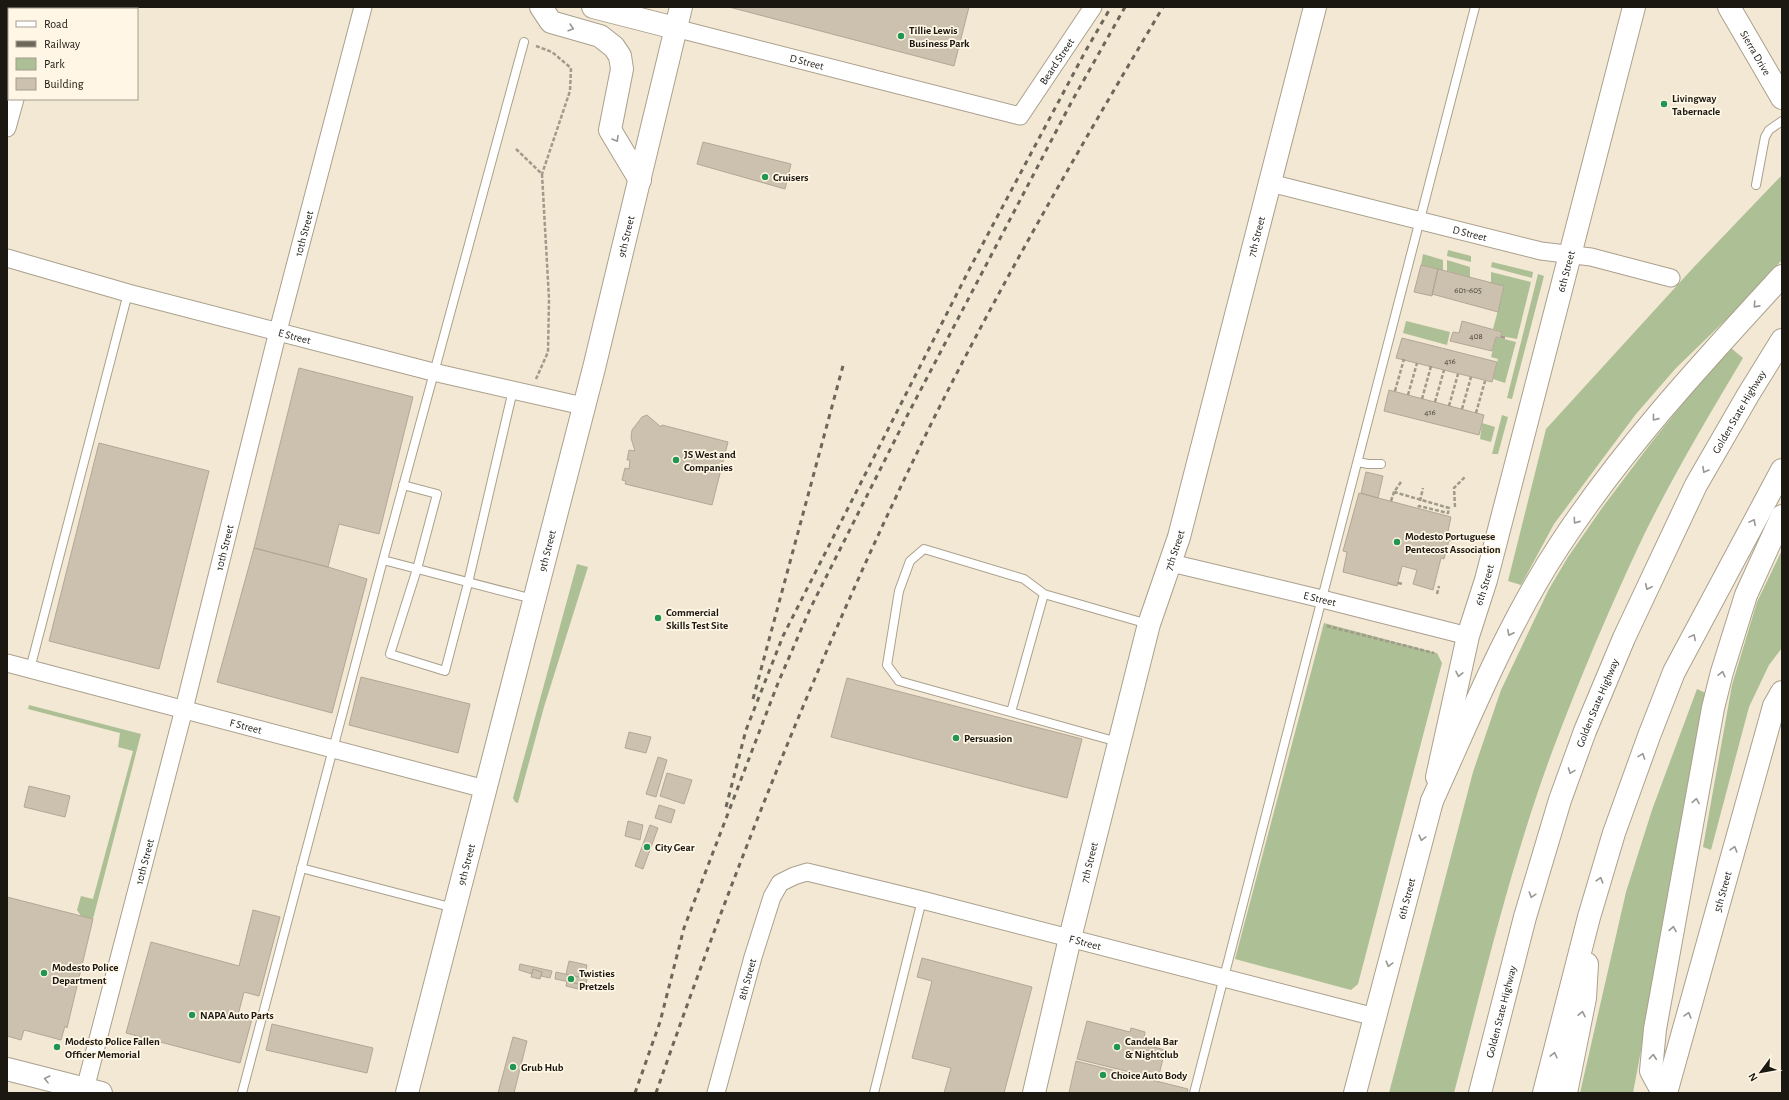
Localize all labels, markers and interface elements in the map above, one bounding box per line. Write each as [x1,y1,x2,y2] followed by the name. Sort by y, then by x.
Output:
[8,8,138,100] legend
[44,18,68,30] text: Road
[568,23,575,32] one-way arrow
[909,25,970,49] place label: Tillie Lewis Business Park
[1738,29,1773,77] street label: Sierra Drive
[896,31,906,41] marker: Tillie Lewis Business Park
[1037,36,1076,86] street label: Beard Street
[44,38,80,51] text: Railway
[789,52,826,71] street label: D Street
[44,58,65,70] text: Park
[44,78,84,90] text: Building
[1672,93,1720,117] place label: Livingway Tabernacle
[1659,99,1669,109] marker: Livingway Tabernacle
[611,135,618,142] one-way arrow
[760,172,770,182] marker: Cruisers
[773,172,808,183] place label: Cruisers
[292,209,315,257] street label: 10th Street
[615,214,636,258] street label: 9th Street
[1246,215,1267,258] street label: 7th Street
[1452,224,1489,243] street label: D Street
[1555,249,1576,293] street label: 6th Street
[1454,286,1482,295] house number: 601-605
[1753,300,1760,308] one-way arrow
[277,327,312,346] street label: E Street
[1469,332,1483,341] house number: 408
[1444,357,1456,366] house number: 416
[1710,368,1768,455] street label: Golden State Highway
[1424,408,1436,417] house number: 416
[1653,413,1660,421] one-way arrow
[684,449,736,473] place label: JS West and Companies
[671,455,681,465] marker: JS West and Companies
[1702,466,1709,473] one-way arrow
[1574,517,1581,524] one-way arrow
[1749,519,1756,526] one-way arrow
[213,523,235,572] street label: 10th Street
[536,528,558,573] street label: 9th Street
[1162,529,1186,572] street label: 7th Street
[1405,531,1501,555] place label: Modesto Portuguese Pentecost Association
[1392,537,1402,547] marker: Modesto Portuguese Pentecost Association
[1473,563,1495,607] street label: 6th Street
[1645,582,1653,590] one-way arrow
[1302,589,1338,608] street label: E Street
[666,607,728,631] place label: Commercial Skills Test Site
[653,613,663,623] marker: Commercial Skills Test Site
[1507,629,1515,636] one-way arrow
[1688,634,1696,641] one-way arrow
[1574,656,1620,748] street label: Golden State Highway
[1717,670,1725,677] one-way arrow
[1456,671,1464,677] one-way arrow
[229,716,263,736] street label: F Street
[951,733,961,743] marker: Persuasion
[964,733,1012,744] place label: Persuasion
[1637,753,1645,760] one-way arrow
[1567,767,1575,774] one-way arrow
[1691,798,1700,804] one-way arrow
[1419,835,1427,842] one-way arrow
[133,837,156,886] street label: 10th Street
[1079,840,1100,884] street label: 7th Street
[455,842,477,886] street label: 9th Street
[642,842,652,852] marker: City Gear
[655,842,695,853] place label: City Gear
[1729,846,1738,853] one-way arrow
[1711,870,1733,913] street label: 5th Street
[1396,876,1417,920] street label: 6th Street
[1595,876,1604,883] one-way arrow
[1528,891,1537,898] one-way arrow
[1668,926,1676,932] one-way arrow
[1068,933,1103,952] street label: F Street
[736,957,758,1001] street label: 8th Street
[1386,961,1394,967] one-way arrow
[52,962,118,986] place label: Modesto Police Department
[1484,964,1518,1059] street label: Golden State Highway
[39,968,49,978] marker: Modesto Police Department
[579,968,615,992] place label: Twisties Pretzels
[566,974,576,984] marker: Twisties Pretzels
[187,1010,197,1020] marker: NAPA Auto Parts
[200,1010,274,1021] place label: NAPA Auto Parts
[1578,1011,1586,1017] one-way arrow
[1683,1012,1692,1019] one-way arrow
[65,1036,160,1060] place label: Modesto Police Fallen Officer Memorial
[1125,1036,1179,1060] place label: Candela Bar & Nightclub
[52,1042,62,1052] marker: Modesto Police Fallen Officer Memorial
[1112,1042,1122,1052] marker: Candela Bar & Nightclub
[1549,1052,1558,1059] one-way arrow
[1741,1052,1781,1092] north arrow
[1648,1054,1657,1060] one-way arrow
[508,1062,518,1072] marker: Grub Hub
[521,1062,564,1073] place label: Grub Hub
[1098,1070,1108,1080] marker: Choice Auto Body
[1111,1070,1187,1081] place label: Choice Auto Body
[1746,1071,1760,1083] text: N
[44,1076,51,1084] one-way arrow

